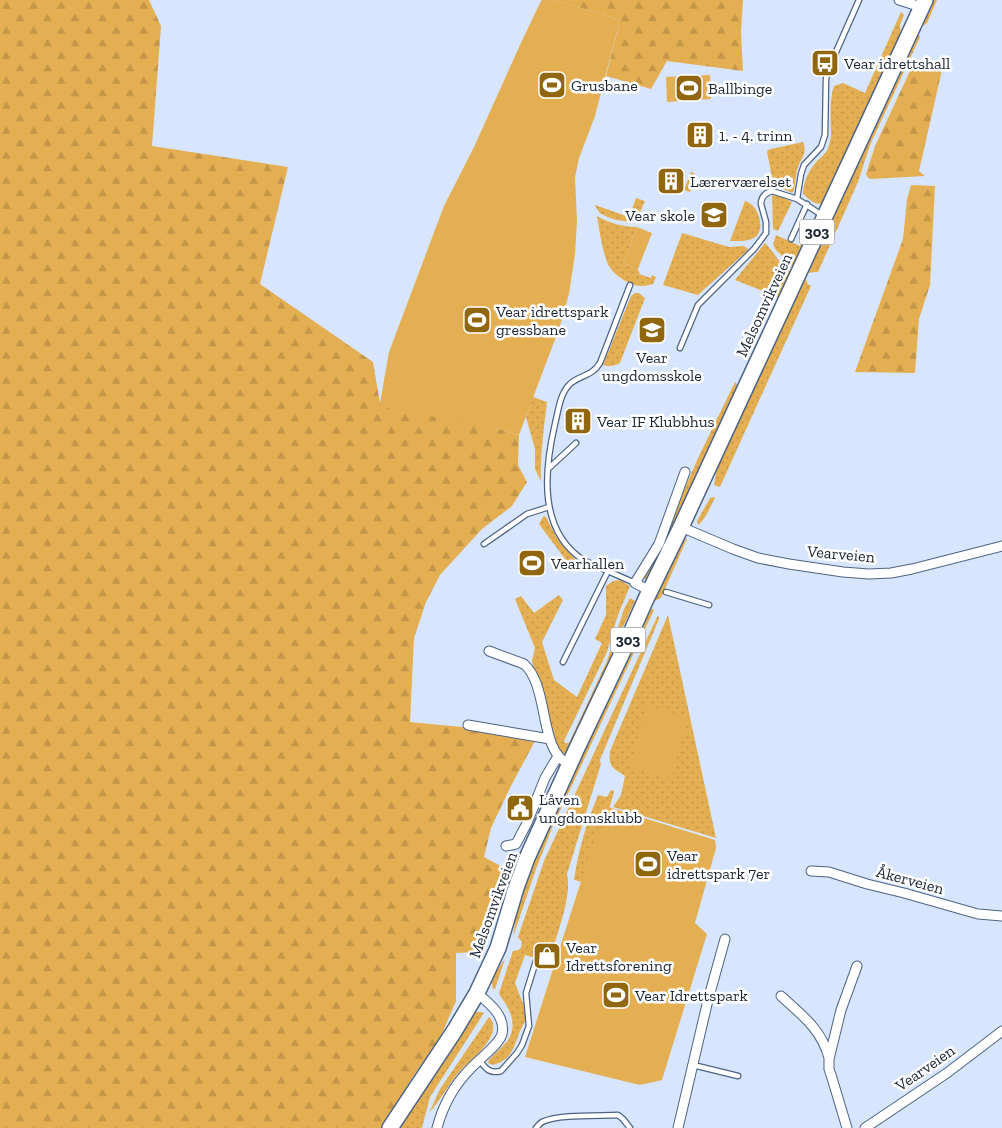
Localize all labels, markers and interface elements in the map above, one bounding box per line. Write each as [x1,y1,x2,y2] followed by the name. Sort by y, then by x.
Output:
[810,48,840,78] bus stop icon: Vear idrettshall
[843,54,950,73] place label: Vear idrettshall
[537,70,567,100] sports icon: Grusbane
[674,73,704,103] sports icon: Ballbinge
[571,76,638,95] place label: Grusbane
[708,79,772,98] place label: Ballbinge
[685,120,715,150] building icon: 1. - 4. trinn
[719,126,793,145] place label: 1. - 4. trinn
[656,166,686,196] building icon: Lærerværelset
[690,172,791,191] place label: Lærerværelset
[699,200,729,230] school or university icon: Vear skole
[624,206,695,225] place label: Vear skole
[800,220,834,244] road number: 303
[732,250,797,360] street label: Melsomvikveien
[495,302,609,339] place label: Vear idrettspark gressbane
[462,305,492,335] sports icon: Vear idrettspark gressbane
[637,315,667,345] school or university icon: Vear ungdomsskole
[602,348,702,385] place label: Vear ungdomsskole
[563,406,593,436] building icon: Vear IF Klubbhus
[596,412,715,431] place label: Vear IF Klubbhus
[805,541,876,566] street label: Vearveien
[517,548,547,578] sports icon: Vearhallen
[550,554,625,573] place label: Vearhallen
[610,628,646,652] road number: 303
[539,790,642,827] place label: Låven ungdomsklubb
[505,793,535,823] public building icon: Låven ungdomsklubb
[666,846,771,883] place label: Vear idrettspark 7er
[465,848,521,961] street label: Melsomvikveien
[633,849,663,879] sports icon: Vear idrettspark 7er
[874,862,947,898] street label: Åkerveien
[565,938,672,975] place label: Vear Idrettsforening
[532,941,562,971] shop icon: Vear Idrettsforening
[601,980,631,1010] sports icon: Vear Idrettspark
[634,986,749,1005] place label: Vear Idrettspark
[891,1040,959,1096] street label: Vearveien

